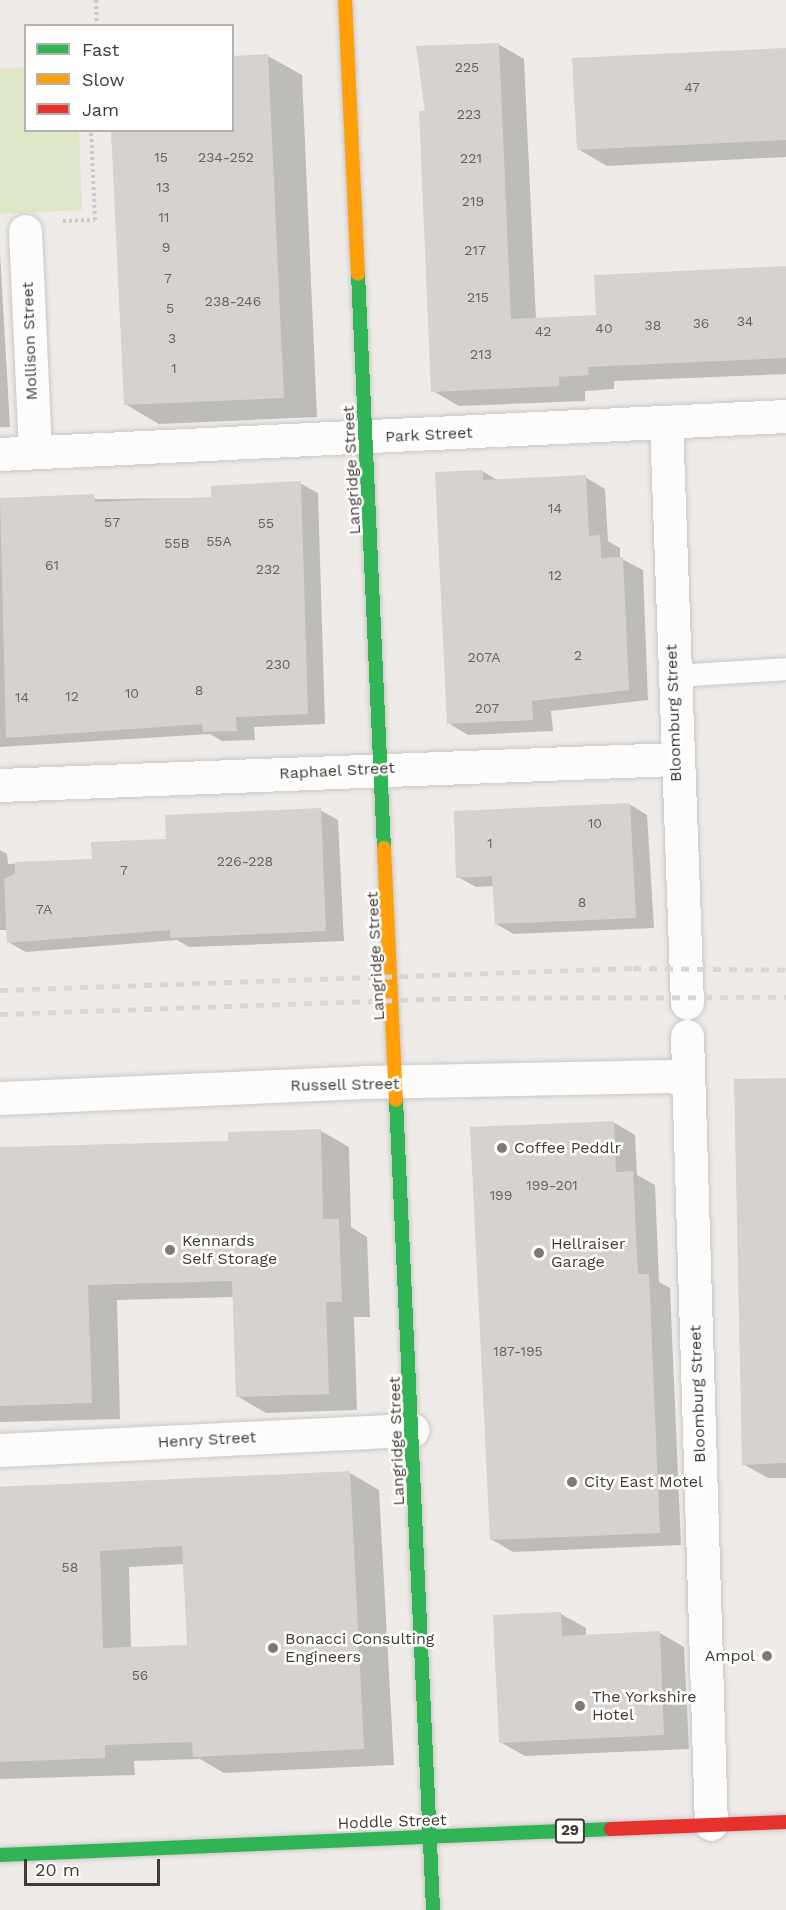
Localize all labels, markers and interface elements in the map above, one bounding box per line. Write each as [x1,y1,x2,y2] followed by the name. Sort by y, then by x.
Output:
[24,24,234,132] legend
[82,39,119,60] text: Fast
[455,59,479,75] house number: 225
[82,69,125,90] text: Slow
[684,79,700,95] house number: 47
[82,99,119,120] text: Jam
[457,106,481,122] house number: 223
[154,149,168,165] house number: 15
[198,149,254,165] house number: 234-252
[460,150,482,166] house number: 221
[156,179,170,195] house number: 13
[462,193,484,209] house number: 219
[159,209,169,225] house number: 11
[162,239,170,255] house number: 9
[464,242,486,258] house number: 217
[164,270,172,286] house number: 7
[18,281,42,401] street label: Mollison Street
[467,289,489,305] house number: 215
[205,293,261,309] house number: 238-246
[166,300,174,316] house number: 5
[737,313,753,329] house number: 34
[693,315,709,331] house number: 36
[645,317,661,333] house number: 38
[595,320,613,336] house number: 40
[535,323,551,339] house number: 42
[168,330,176,346] house number: 3
[470,346,492,362] house number: 213
[171,360,177,376] house number: 1
[339,405,365,535] street label: Langridge Street
[385,423,473,447] street label: Park Street
[548,500,562,516] house number: 14
[104,514,120,530] house number: 57
[258,515,274,531] house number: 55
[206,533,232,549] house number: 55A
[164,535,190,551] house number: 55B
[45,557,59,573] house number: 61
[256,561,280,577] house number: 232
[548,567,562,583] house number: 12
[662,644,686,782] street label: Bloomburg Street
[574,647,582,663] house number: 2
[468,649,500,665] house number: 207A
[265,656,291,672] house number: 230
[195,682,203,698] house number: 8
[125,685,139,701] house number: 10
[65,688,79,704] house number: 12
[15,689,29,705] house number: 14
[475,700,499,716] house number: 207
[278,758,396,784] street label: Raphael Street
[588,815,602,831] house number: 10
[487,835,493,851] house number: 1
[217,853,273,869] house number: 226-228
[120,862,128,878] house number: 7
[363,891,389,1021] street label: Langridge Street
[578,894,586,910] house number: 8
[36,901,52,917] house number: 7A
[290,1074,400,1096] street label: Russell Street
[514,1138,621,1158] place label: Coffee Peddlr
[495,1141,509,1155] marker: Coffee Peddlr
[526,1177,578,1193] house number: 199-201
[490,1187,512,1203] house number: 199
[182,1231,278,1269] place label: Kennards Self Storage
[551,1234,625,1272] place label: Hellraiser Garage
[163,1243,177,1257] marker: Kennards Self Storage
[532,1246,546,1260] marker: Hellraiser Garage
[686,1325,710,1463] street label: Bloomburg Street
[493,1343,543,1359] house number: 187-195
[385,1376,409,1506] street label: Langridge Street
[157,1428,257,1452] street label: Henry Street
[584,1472,703,1492] place label: City East Motel
[565,1475,579,1489] marker: City East Motel
[62,1559,78,1575] house number: 58
[285,1629,434,1667] place label: Bonacci Consulting Engineers
[266,1641,280,1655] marker: Bonacci Consulting Engineers
[705,1646,755,1666] place label: Ampol
[760,1649,774,1663] marker: Ampol
[132,1667,148,1683] house number: 56
[592,1687,697,1725] place label: The Yorkshire Hotel
[573,1699,587,1713] marker: The Yorkshire Hotel
[337,1811,447,1833] street label: Hoddle Street
[554,1819,586,1843] road number: 29
[27,1847,164,1885] scale bar
[35,1859,80,1880] text: 20 m

